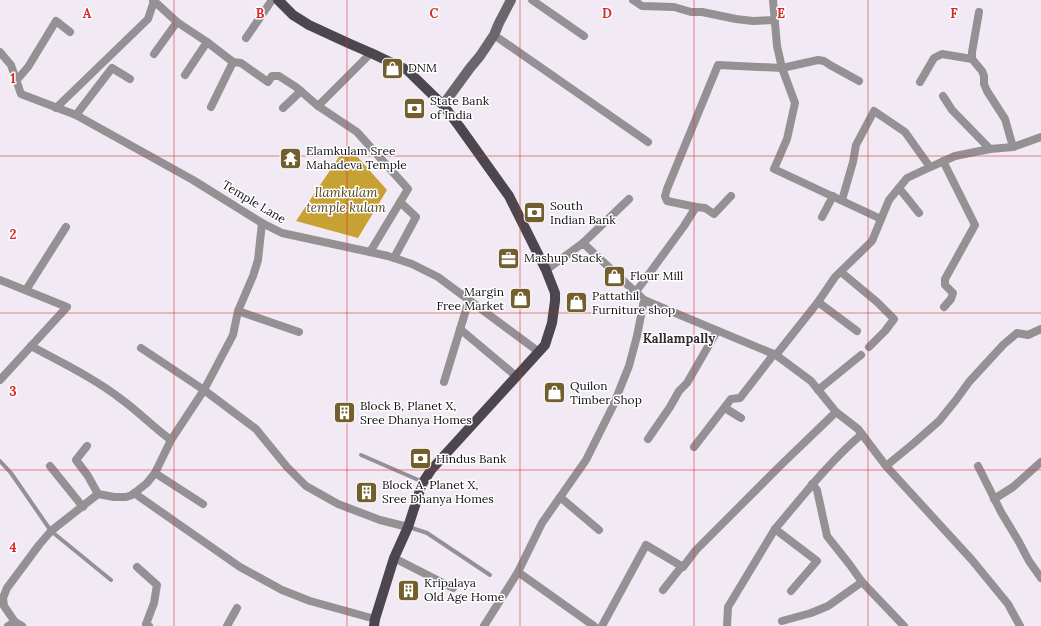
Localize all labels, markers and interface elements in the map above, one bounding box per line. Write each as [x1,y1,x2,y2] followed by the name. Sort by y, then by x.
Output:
[83,5,92,22] text: A
[256,5,265,22] text: B
[430,5,439,22] text: C
[602,5,612,22] text: D
[777,5,785,22] text: E
[950,5,958,22] text: F
[379,55,405,81] shop icon: DNM
[408,60,437,75] place label: DNM
[10,70,16,87] text: 1
[430,93,490,122] place label: State Bank of India
[402,95,428,121] bank icon: State Bank of India
[306,143,407,172] place label: Elamkulam Sree Mahadeva Temple
[278,145,304,171] temple icon: Elamkulam Sree Mahadeva Temple
[220,177,289,227] street label: Temple Lane
[306,184,386,216] water label: Ilamkulam temple kulam
[550,198,616,227] place label: South Indian Bank
[521,200,547,226] bank icon: South Indian Bank
[10,226,17,243] text: 2
[495,245,521,271] office icon: Mashup Stack
[524,250,602,265] place label: Mashup Stack
[601,263,627,289] shop icon: Flour Mill
[630,268,683,283] place label: Flour Mill
[437,284,504,313] place label: Margin Free Market
[507,286,533,312] shop icon: Margin Free Market
[592,288,675,317] place label: Pattathil Furniture shop
[563,290,589,316] shop icon: Pattathil Furniture shop
[643,330,716,347] district label: Kallampally
[570,378,642,407] place label: Quilon Timber Shop
[542,380,568,406] shop icon: Quilon Timber Shop
[9,383,17,400] text: 3
[360,398,472,427] place label: Block B, Planet X, Sree Dhanya Homes
[331,400,357,426] building icon: Block B, Planet X, Sree Dhanya Homes
[408,446,434,472] bank icon: Hindus Bank
[436,451,507,466] place label: Hindus Bank
[382,477,494,506] place label: Block A, Planet X, Sree Dhanya Homes
[354,479,380,505] building icon: Block A, Planet X, Sree Dhanya Homes
[9,539,17,556] text: 4
[424,575,505,604] place label: Kripalaya Old Age Home
[395,577,421,603] building icon: Kripalaya Old Age Home

